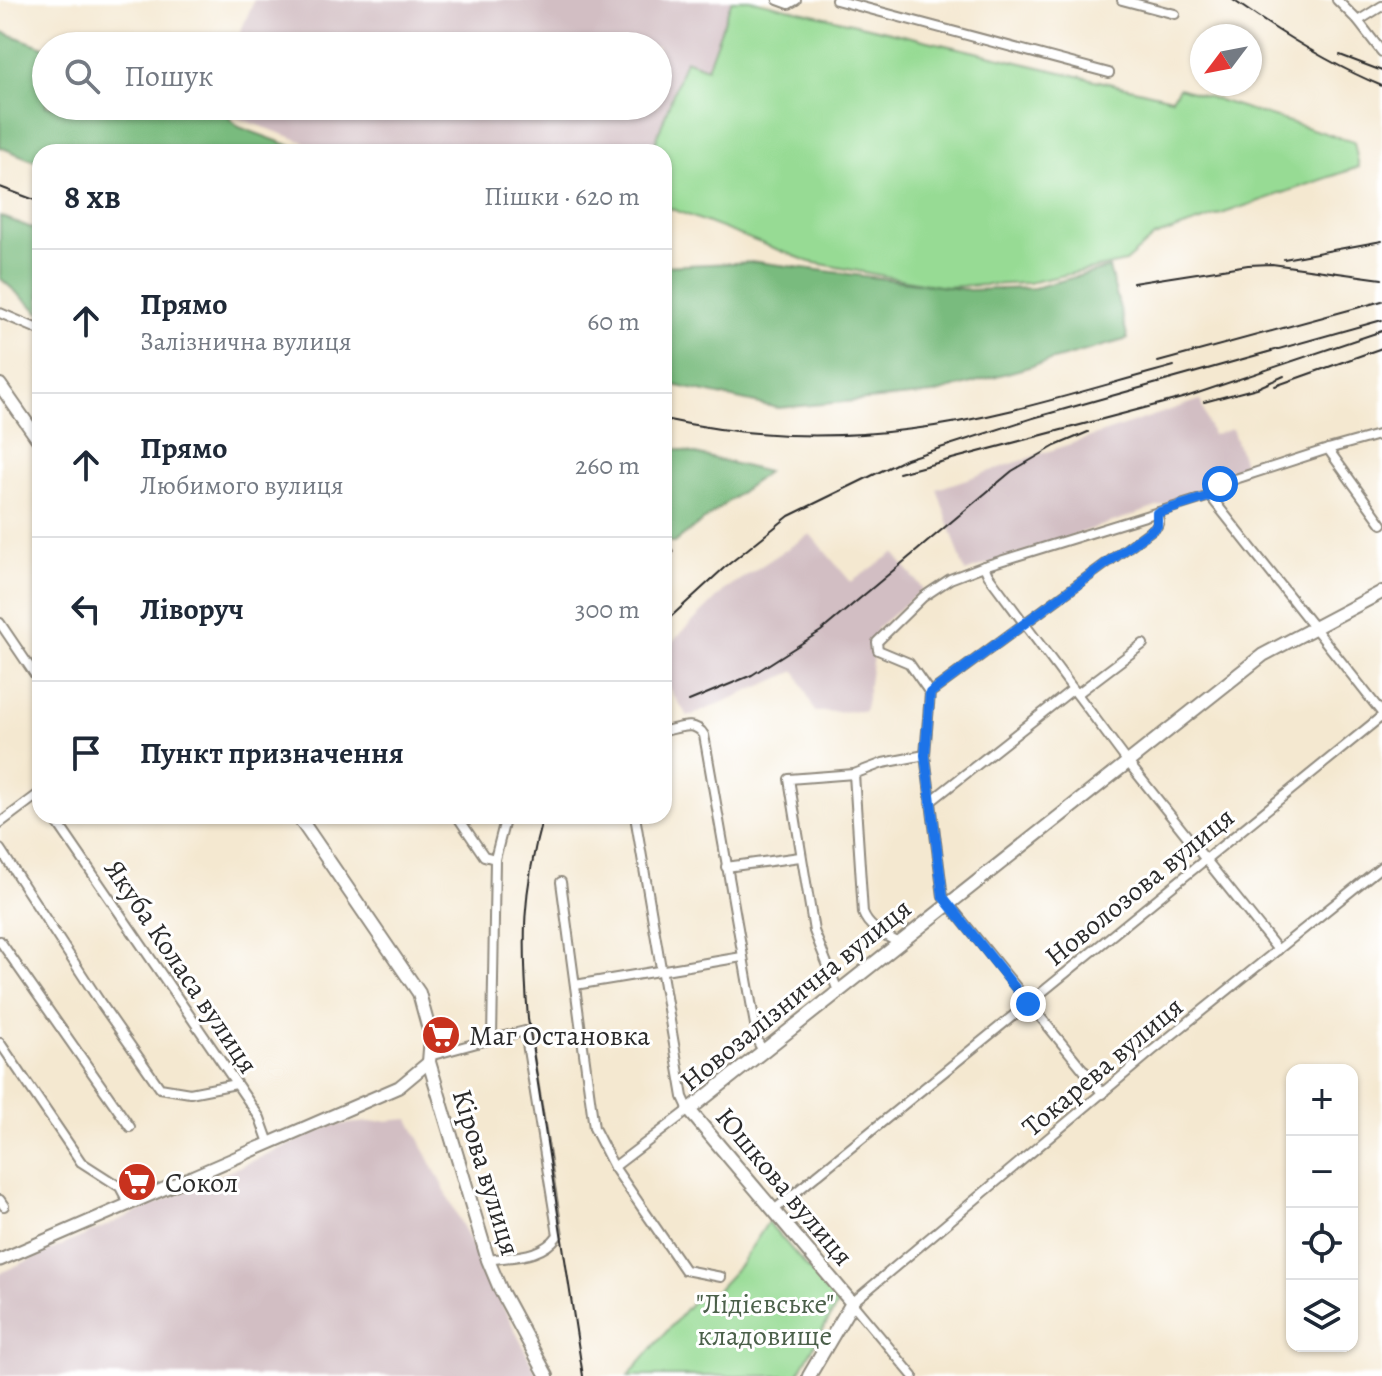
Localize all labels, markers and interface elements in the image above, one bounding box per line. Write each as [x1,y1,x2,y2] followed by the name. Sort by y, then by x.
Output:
[1190,24,1262,96] north arrow
[32,32,672,120] search box
[60,54,104,98] icon: search
[124,56,214,96] text: Пошук
[64,173,121,220] text: 8 хв
[484,179,640,214] text: Пішки · 620 m
[140,284,227,324] text: Прямо
[64,299,108,343] icon: ahead
[587,304,640,339] text: 60 m
[140,324,352,359] text: Залізнична вулиця
[140,428,227,468] text: Прямо
[64,443,108,487] icon: ahead
[575,448,640,483] text: 260 m
[1202,466,1238,502] route start
[140,468,344,503] text: Любимого вулиця
[64,587,108,631] icon: left
[140,589,244,629] text: Ліворуч
[575,592,640,627] text: 300 m
[64,731,108,775] icon: arrive
[140,733,404,773] text: Пункт призначення
[1037,799,1242,975] street label: Новолозова вулиця
[95,852,267,1081] street label: Якуба Коласа вулиця
[672,890,919,1100] street label: Новозалізнична вулиця
[1010,986,1046,1022] route end
[1014,988,1191,1145] street label: Токарева вулиця
[420,1014,462,1056] supermarket icon: Маг Остановка
[469,1017,650,1055] place label: Маг Остановка
[1286,1064,1358,1352] map controls
[1286,1064,1358,1136] button: +
[443,1085,529,1260] street label: Кірова вулиця
[707,1099,862,1274] street label: Юшкова вулиця
[1286,1136,1358,1208] button: −
[116,1161,158,1203] supermarket icon: Сокол
[165,1164,238,1202] place label: Сокол
[1286,1208,1358,1280] button: locate
[1286,1280,1358,1352] button: layers
[696,1285,834,1355] park label: "Лідієвське" кладовище

